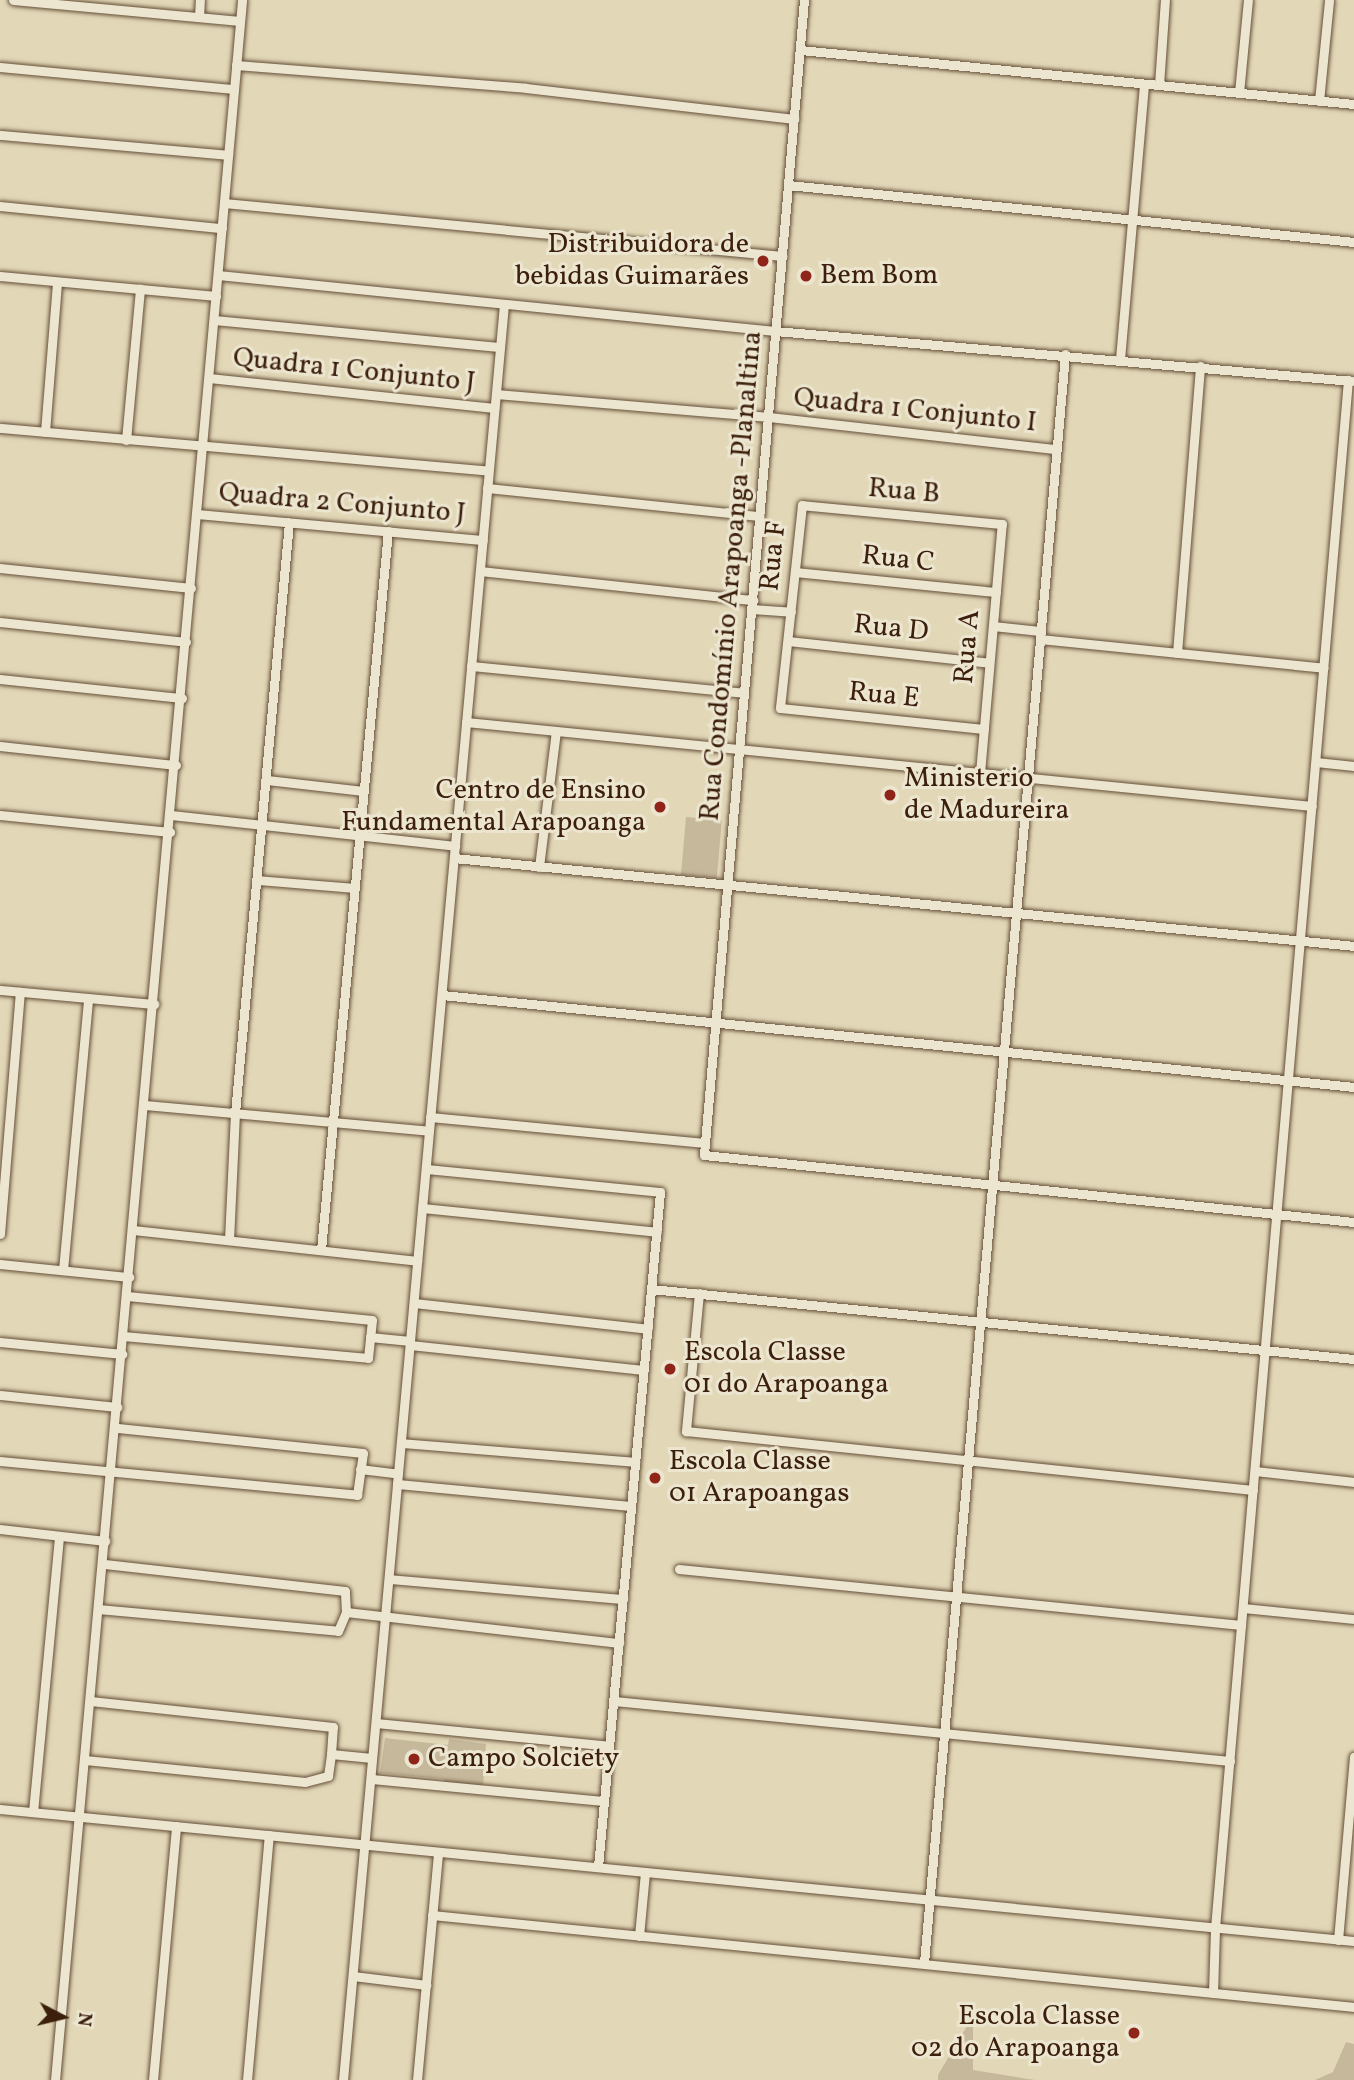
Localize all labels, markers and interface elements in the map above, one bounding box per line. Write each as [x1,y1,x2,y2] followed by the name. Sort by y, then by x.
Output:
[515,228,749,294] place label: Distribuidora de bebidas Guimarães
[755,253,771,269] marker: Distribuidora de bebidas Guimarães
[820,259,938,293] place label: Bem Bom
[798,268,814,284] marker: Bem Bom
[694,329,770,823] street label: Rua Condomínio Arapoanga -Planaltina
[231,342,477,400] street label: Quadra 1 Conjunto J
[792,382,1038,440] street label: Quadra 1 Conjunto I
[867,472,941,512] street label: Rua B
[217,476,467,532] street label: Quadra 2 Conjunto J
[754,519,794,593] street label: Rua F
[860,539,936,581] street label: Rua C
[852,608,930,650] street label: Rua D
[948,609,988,685] street label: Rua A
[847,676,921,716] street label: Rua E
[904,762,1069,828] place label: Ministerio de Madureira
[341,774,646,840] place label: Centro de Ensino Fundamental Arapoanga
[882,787,898,803] marker: Ministerio de Madureira
[652,799,668,815] marker: Centro de Ensino Fundamental Arapoanga
[684,1336,889,1402] place label: Escola Classe 01 do Arapoanga
[662,1361,678,1377] marker: Escola Classe 01 do Arapoanga
[669,1445,850,1511] place label: Escola Classe 01 Arapoangas
[647,1470,663,1486] marker: Escola Classe 01 Arapoangas
[428,1742,619,1776] place label: Campo Solciety
[406,1751,422,1767] marker: Campo Solciety
[28,1982,98,2052] north arrow
[911,2000,1120,2066] place label: Escola Classe 02 do Arapoanga
[70,2011,98,2028] text: N
[1126,2025,1142,2041] marker: Escola Classe 02 do Arapoanga

